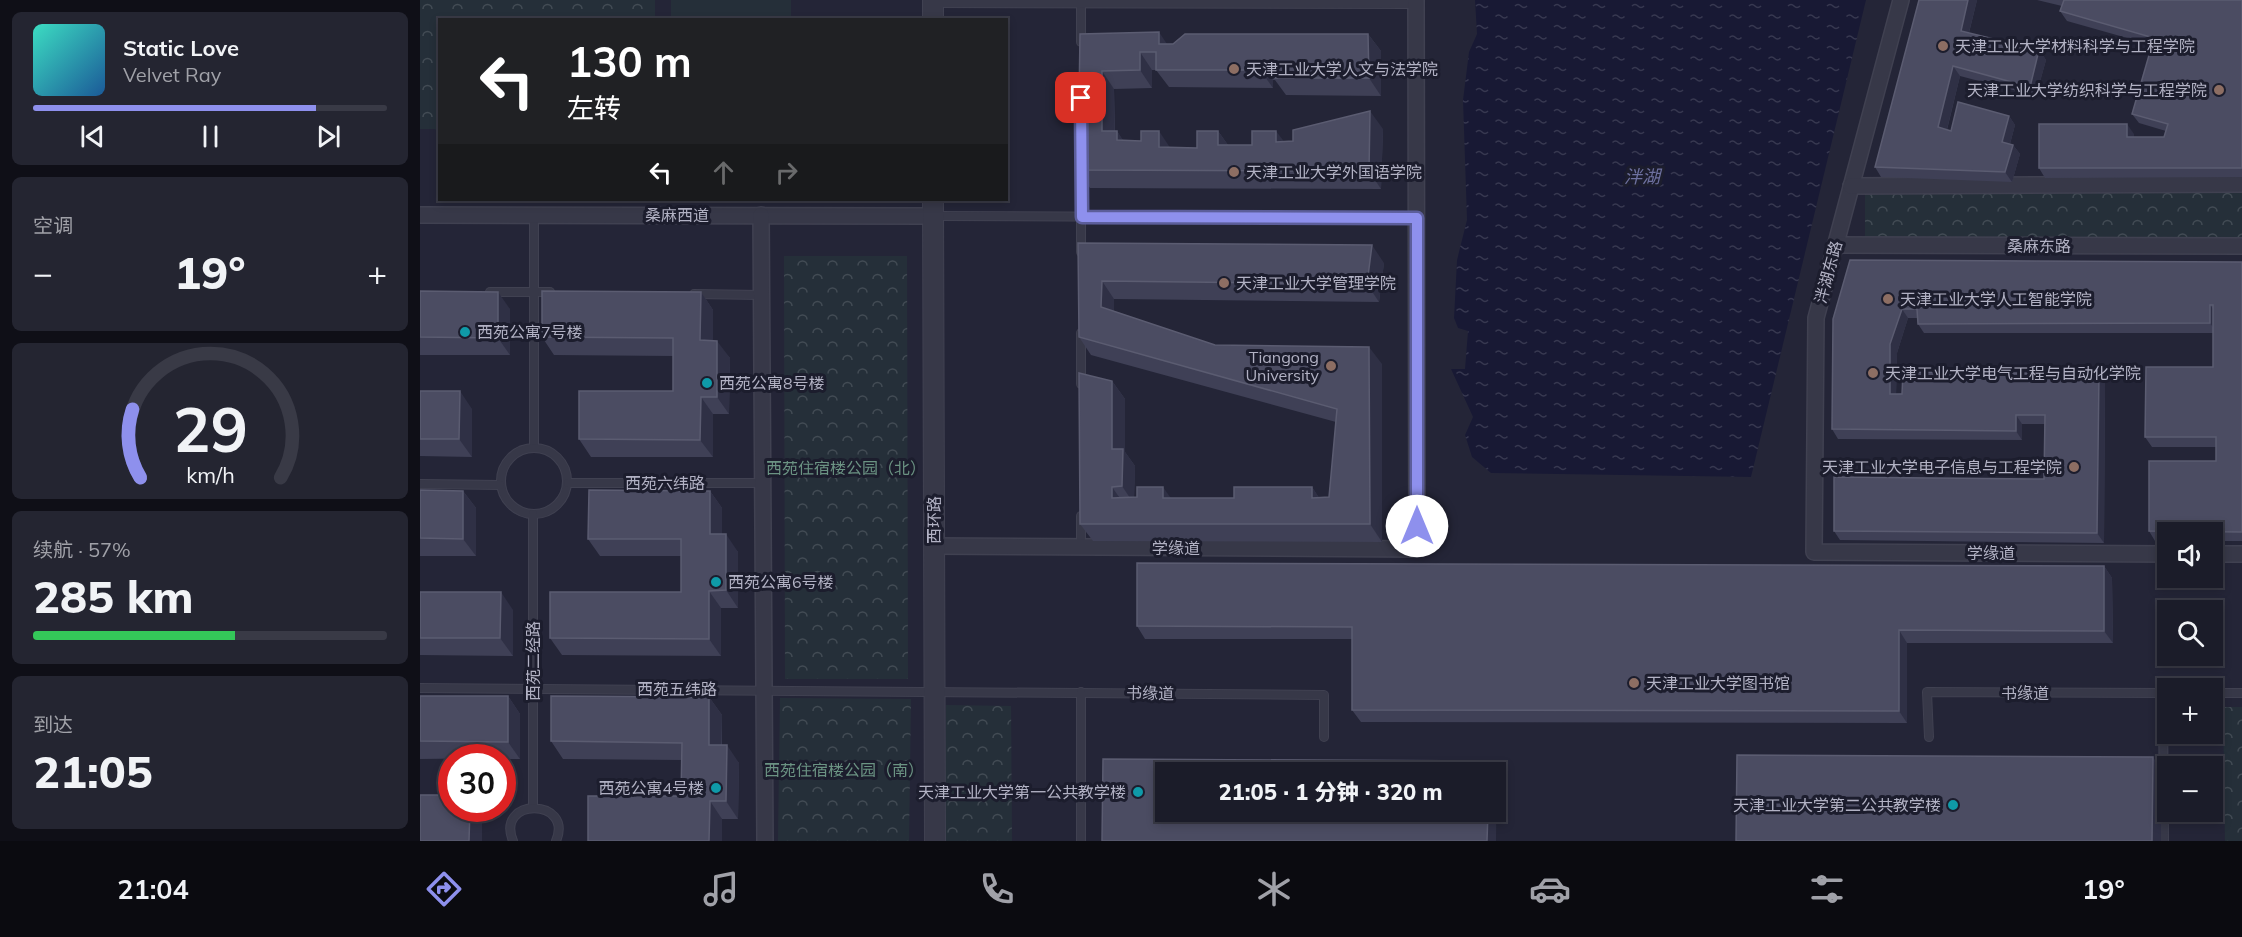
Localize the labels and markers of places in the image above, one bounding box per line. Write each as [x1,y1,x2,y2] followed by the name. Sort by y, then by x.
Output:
[1955,36,2195,56] place label: 天津工业大学材料科学与工程学院
[1936,39,1950,53] marker: 天津工业大学材料科学与工程学院
[1246,59,1438,79] place label: 天津工业大学人文与法学院
[1227,62,1241,76] marker: 天津工业大学人文与法学院
[1055,72,1106,123] pin
[1967,80,2207,100] place label: 天津工业大学纺织科学与工程学院
[2212,83,2226,97] marker: 天津工业大学纺织科学与工程学院
[1246,162,1422,182] place label: 天津工业大学外国语学院
[1227,165,1241,179] marker: 天津工业大学外国语学院
[1236,273,1396,293] place label: 天津工业大学管理学院
[1217,276,1231,290] marker: 天津工业大学管理学院
[1900,289,2092,309] place label: 天津工业大学人工智能学院
[1881,292,1895,306] marker: 天津工业大学人工智能学院
[477,322,583,342] place label: 西苑公寓7号楼
[458,325,472,339] marker: 西苑公寓7号楼
[1245,347,1319,385] place label: Tiangong University
[1324,359,1338,373] marker: Tiangong University
[1885,363,2141,383] place label: 天津工业大学电气工程与自动化学院
[1866,366,1880,380] marker: 天津工业大学电气工程与自动化学院
[719,373,825,393] place label: 西苑公寓8号楼
[700,376,714,390] marker: 西苑公寓8号楼
[1822,457,2062,477] place label: 天津工业大学电子信息与工程学院
[2067,460,2081,474] marker: 天津工业大学电子信息与工程学院
[728,572,834,592] place label: 西苑公寓6号楼
[709,575,723,589] marker: 西苑公寓6号楼
[1646,673,1790,693] place label: 天津工业大学图书馆
[1627,676,1641,690] marker: 天津工业大学图书馆
[598,778,704,798] place label: 西苑公寓4号楼
[709,781,723,795] marker: 西苑公寓4号楼
[918,782,1126,802] place label: 天津工业大学第一公共教学楼
[1131,785,1145,799] marker: 天津工业大学第一公共教学楼
[1733,795,1941,815] place label: 天津工业大学第二公共教学楼
[1946,798,1960,812] marker: 天津工业大学第二公共教学楼

